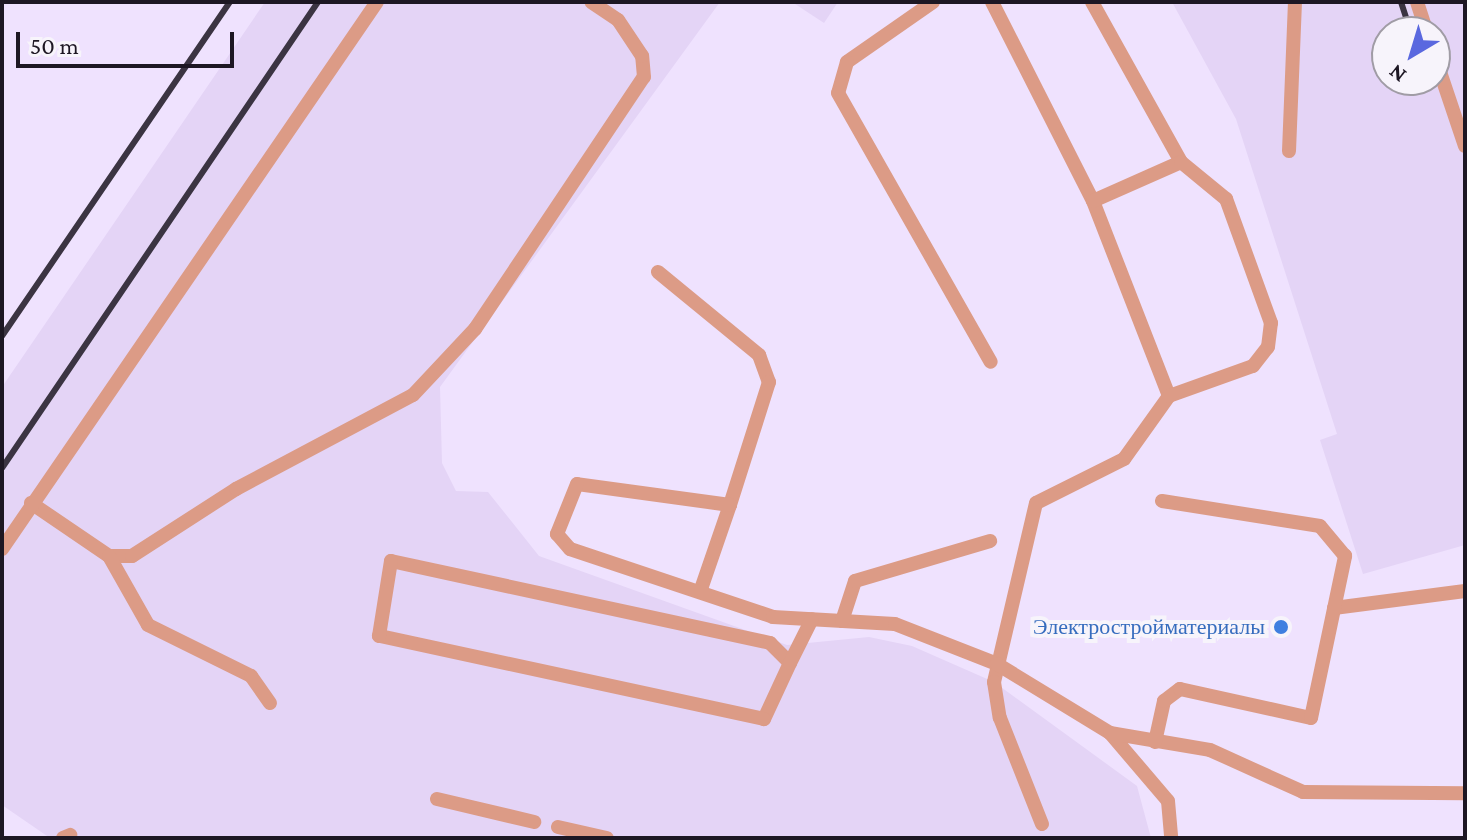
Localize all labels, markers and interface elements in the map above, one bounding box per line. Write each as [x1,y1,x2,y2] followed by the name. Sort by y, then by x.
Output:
[20,16,238,66] scale bar
[1371,16,1451,96] north arrow
[30,32,79,59] text: 50 m
[1384,59,1411,88] text: N
[1033,614,1265,640] place label: Электростройматериалы
[1272,618,1290,636] marker: Электростройматериалы

